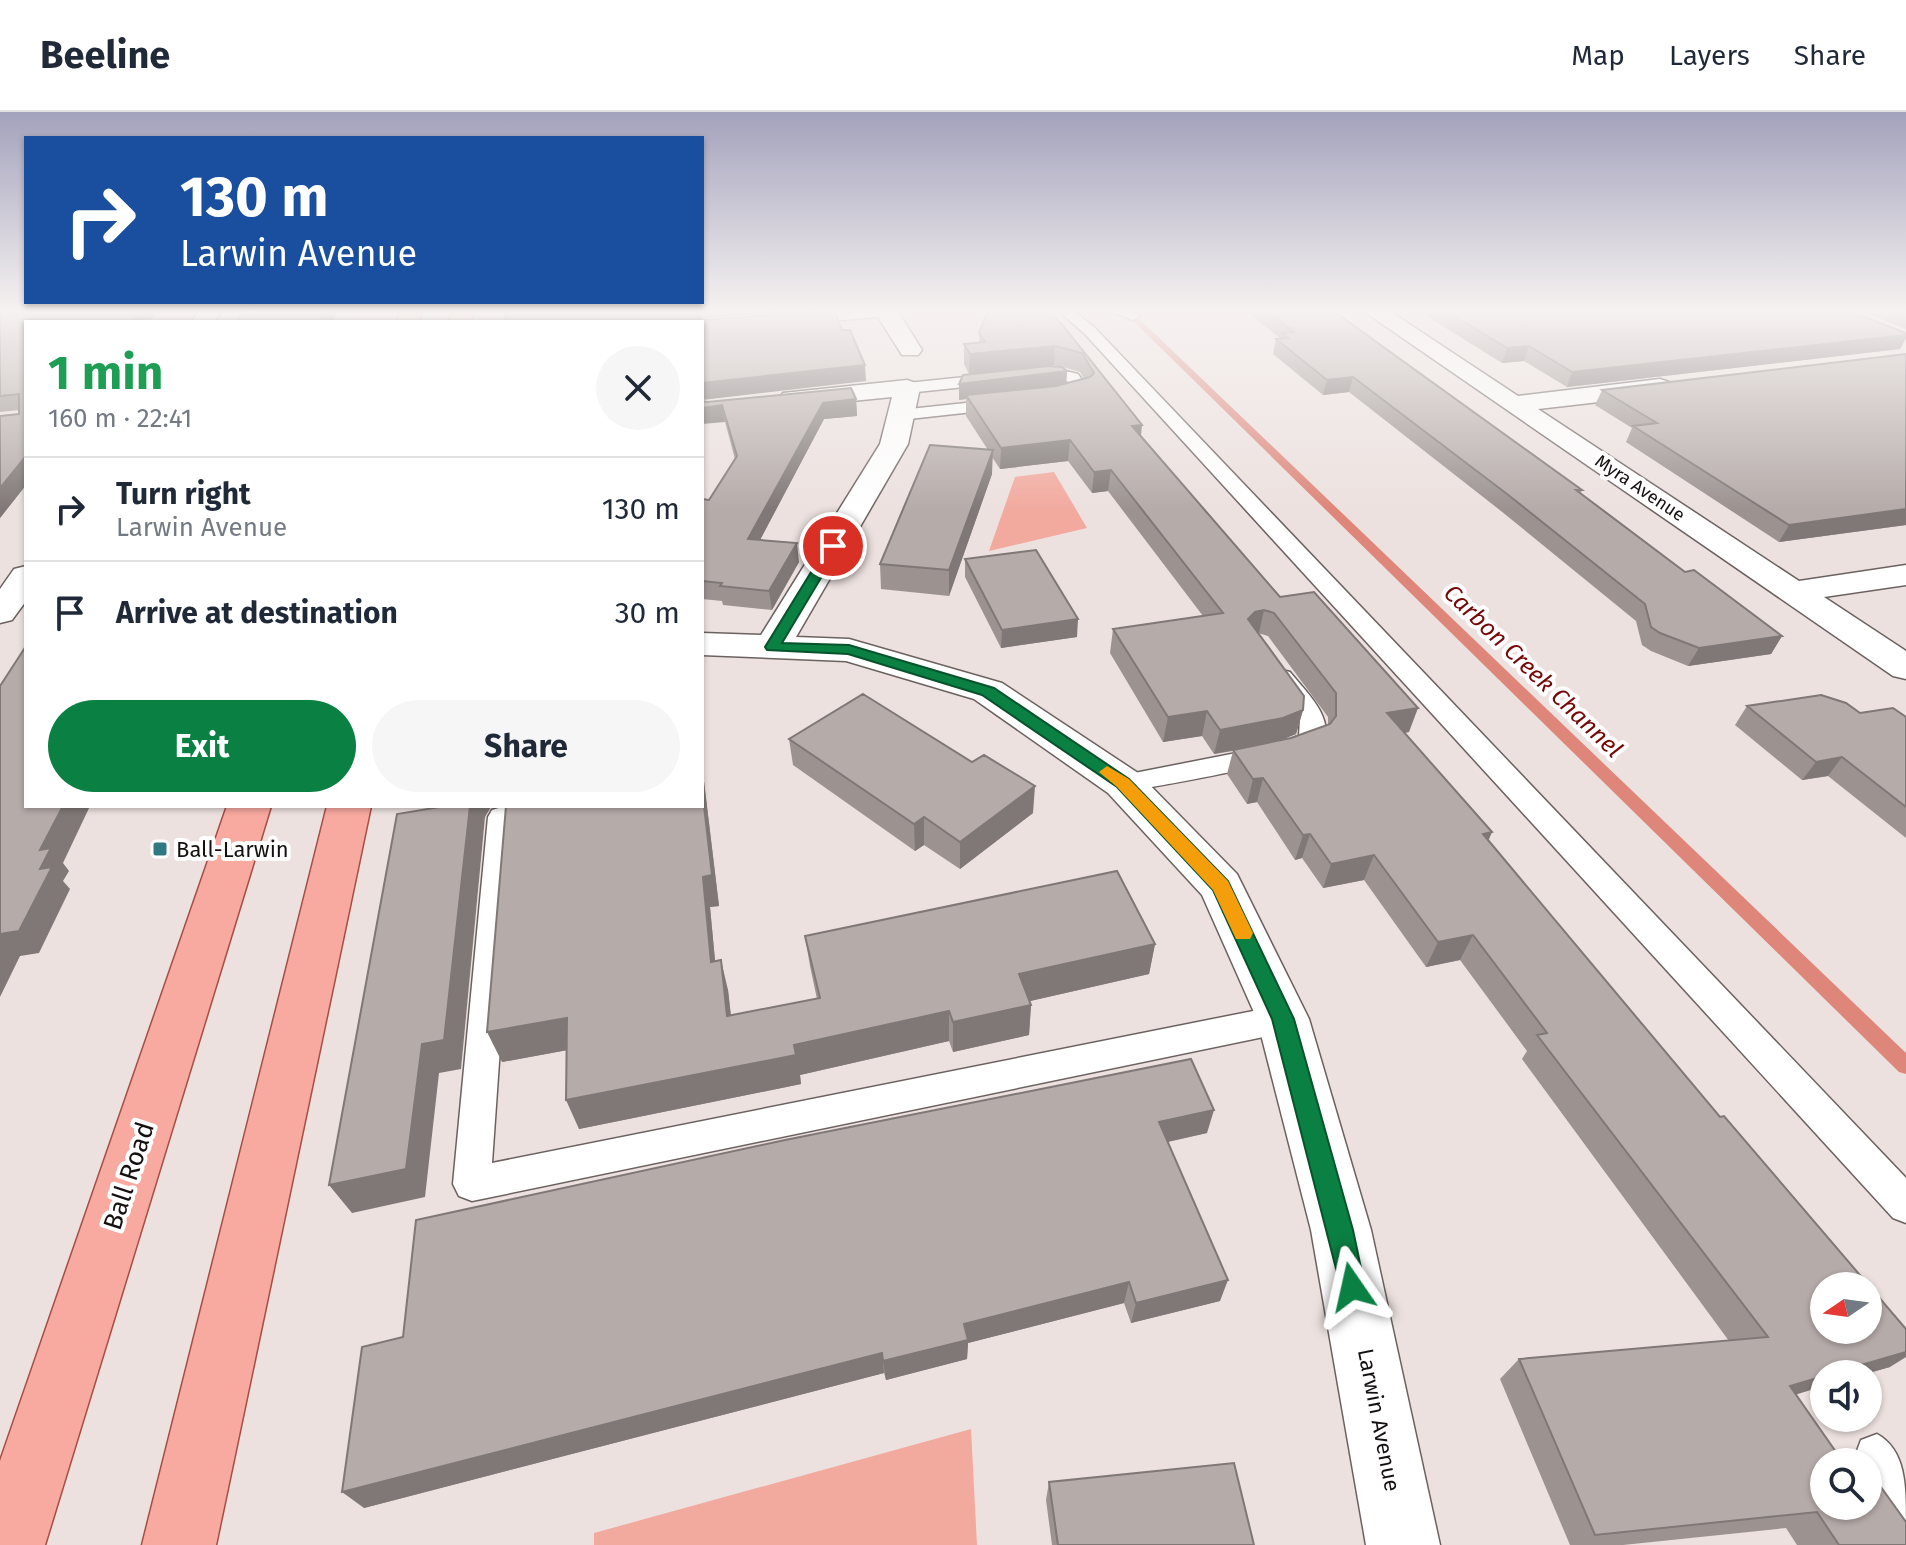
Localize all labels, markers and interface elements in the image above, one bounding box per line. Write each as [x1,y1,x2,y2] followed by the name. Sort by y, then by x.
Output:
[40,32,170,78] text: Beeline
[1571,39,1625,72] text: Map
[1669,39,1750,72] text: Layers
[1794,39,1866,72] text: Share
[180,164,328,231] text: 130 m
[48,168,152,272] icon: right
[180,232,417,276] text: Larwin Avenue
[48,344,163,402] text: 1 min
[596,346,680,430] button: close
[48,403,192,434] text: 160 m · 22:41
[1591,450,1689,526] street label: Myra Avenue
[116,476,251,512] text: Turn right
[48,487,92,531] icon: right
[602,491,680,527] text: 130 m
[116,512,287,543] text: Larwin Avenue
[799,512,867,580] pin
[811,524,855,568] icon: arrive
[1438,579,1628,763] water label: Carbon Creek Channel
[48,591,92,635] icon: arrive
[116,595,398,631] text: Arrive at destination
[615,595,680,631] text: 30 m
[48,700,356,792] button: Exit
[372,700,680,792] button: Share
[176,836,289,863] place label: Ball-Larwin
[151,840,169,858] marker: Ball-Larwin
[97,1118,161,1234] street label: Ball Road
[1310,1245,1394,1329] position arrow
[1810,1272,1882,1344] north arrow
[1810,1272,1882,1520] map controls
[1352,1346,1406,1494] street label: Larwin Avenue
[1810,1360,1882,1432] button: sound
[1810,1448,1882,1520] button: search

